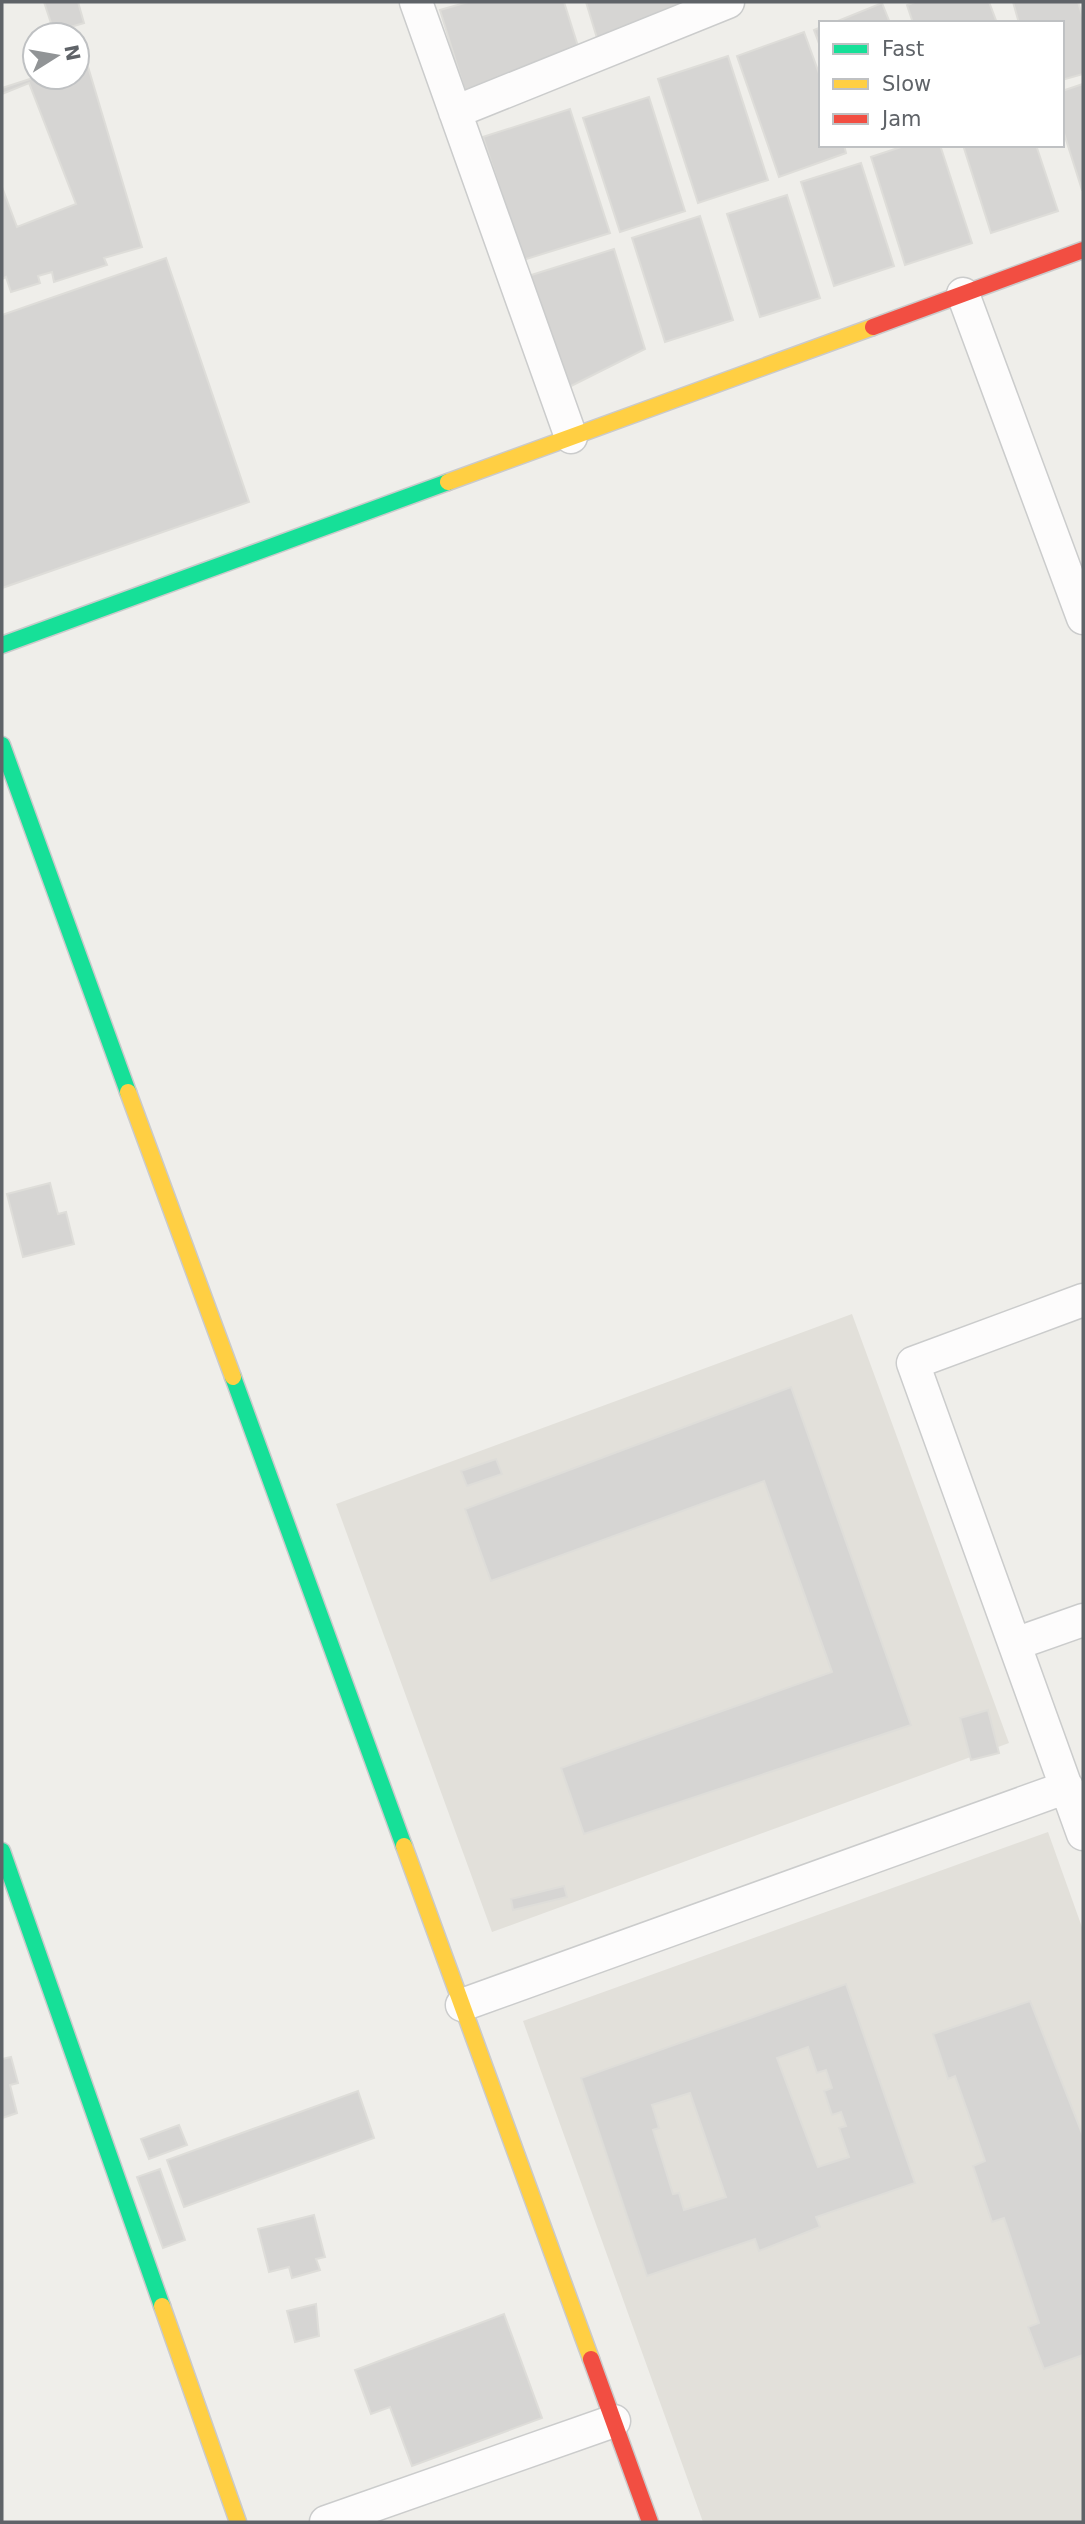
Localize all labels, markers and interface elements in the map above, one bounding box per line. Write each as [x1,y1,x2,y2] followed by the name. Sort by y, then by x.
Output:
[21,21,91,91] north arrow
[819,21,1064,147] legend
[882,37,924,61] text: Fast
[60,43,85,63] text: N
[882,72,931,96] text: Slow
[880,107,922,131] text: Jam

